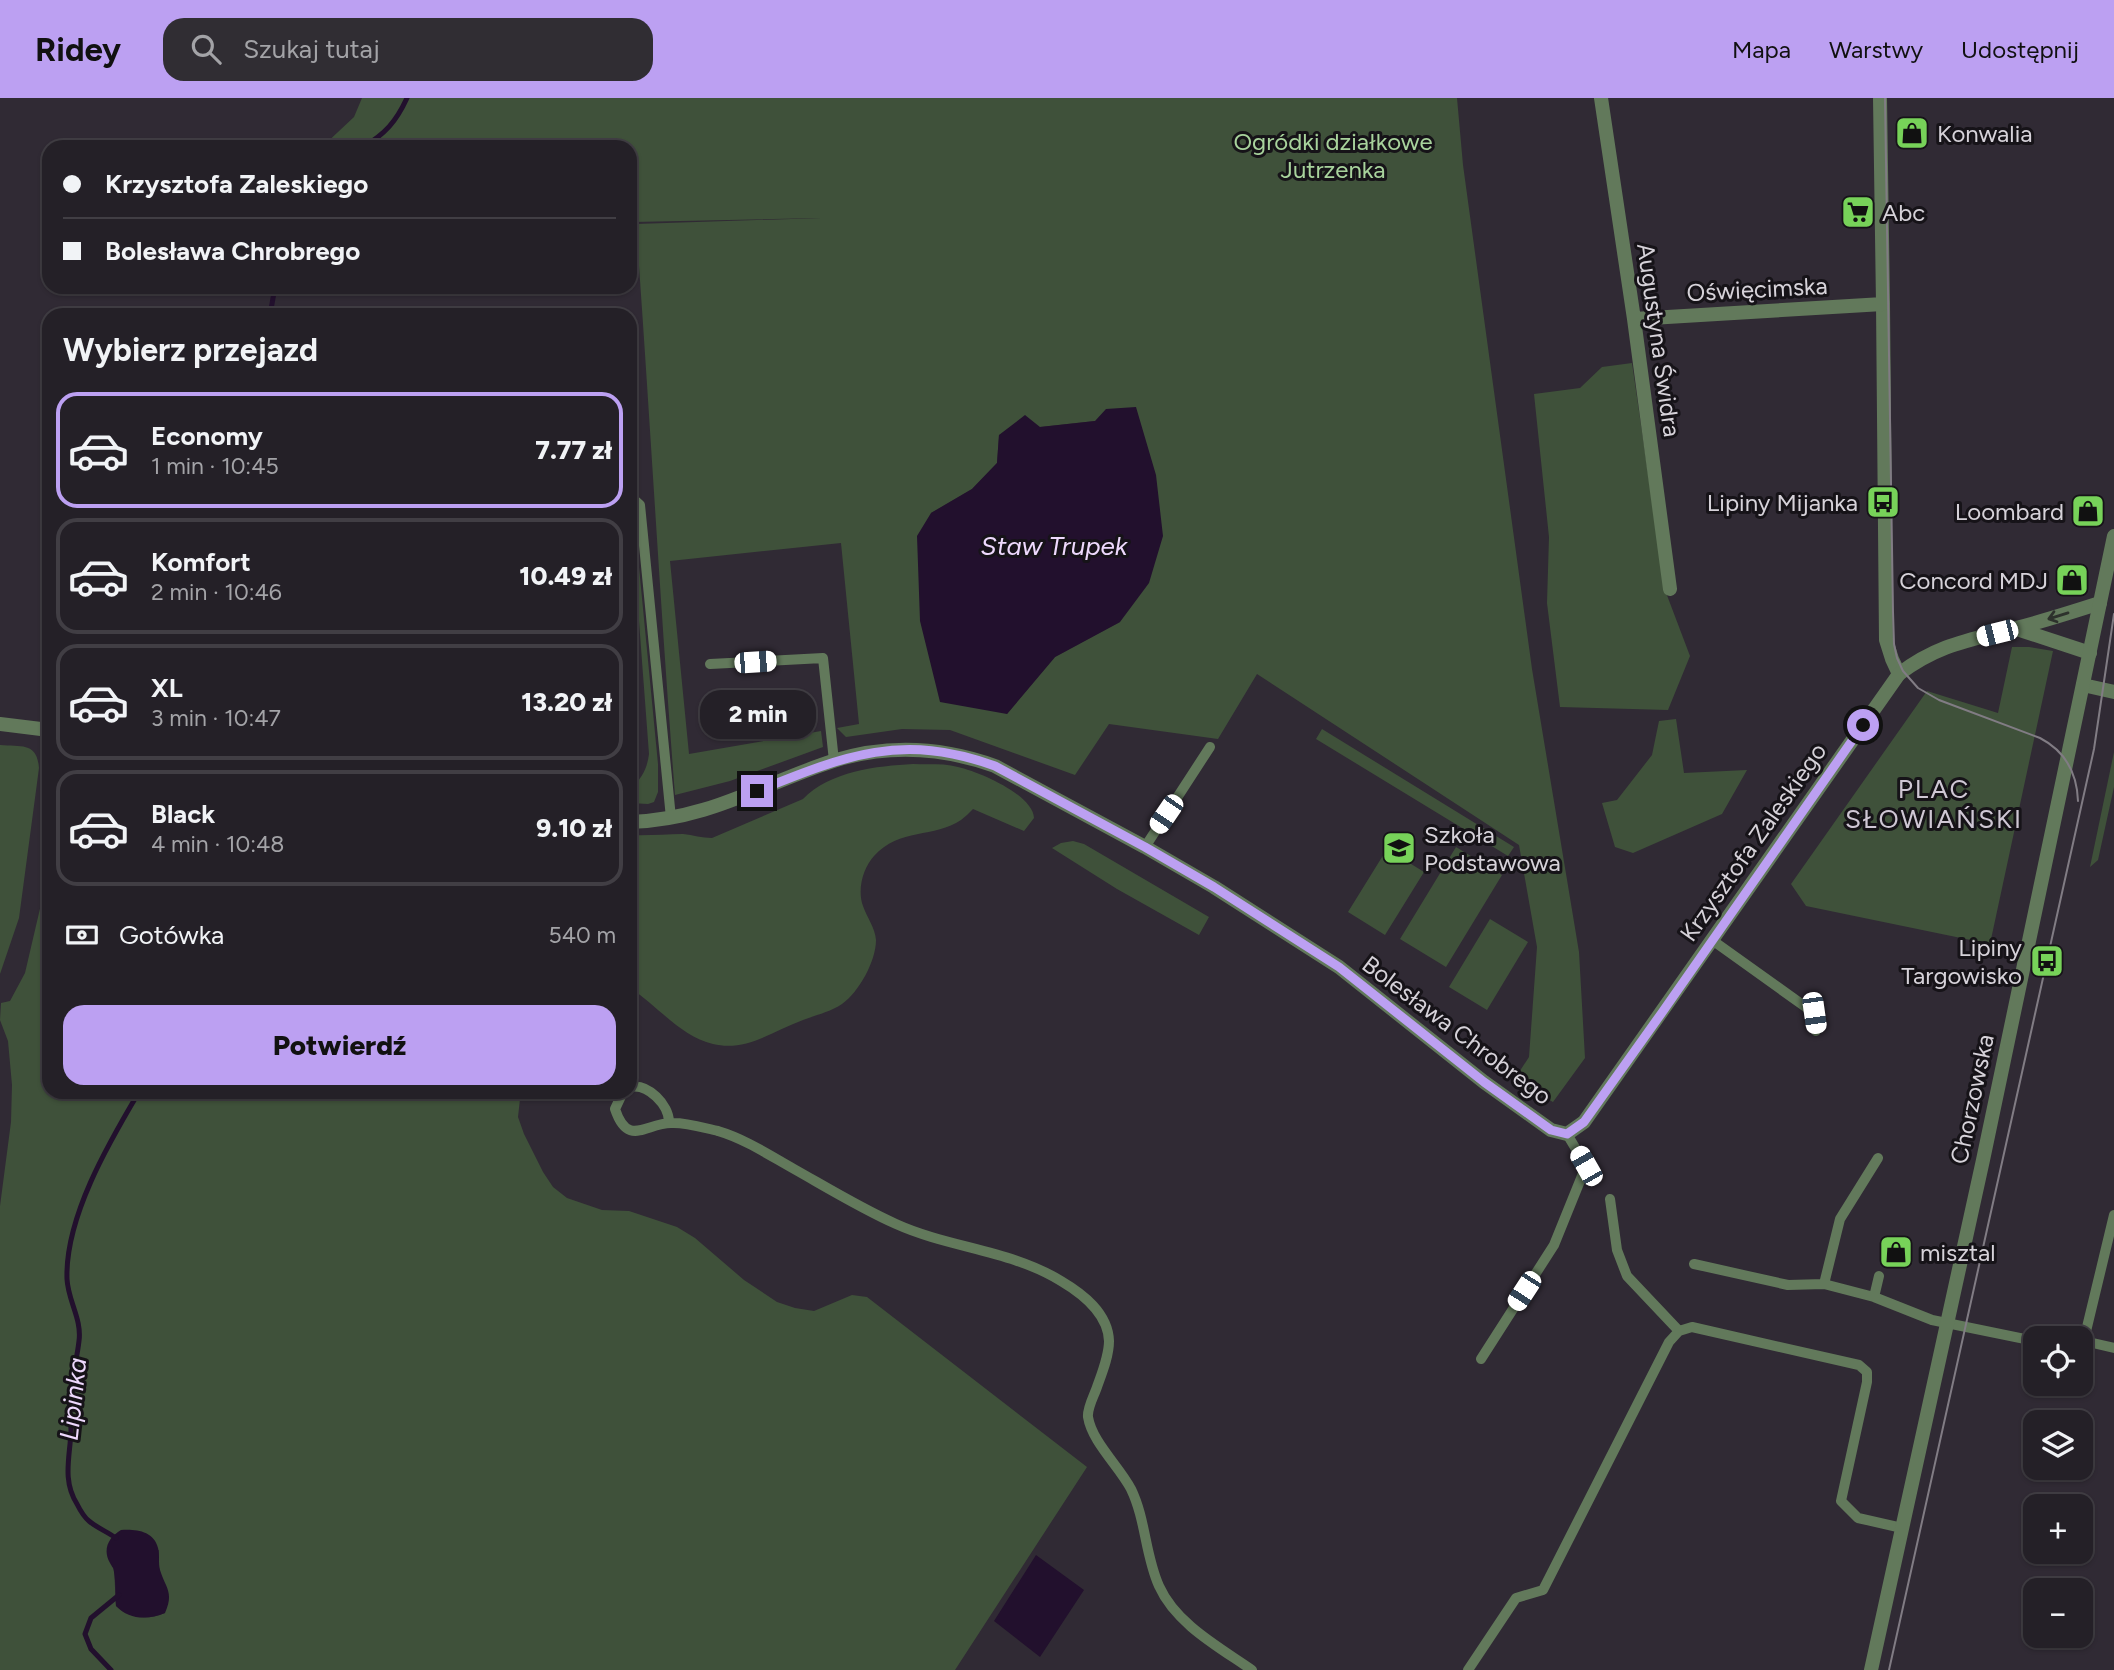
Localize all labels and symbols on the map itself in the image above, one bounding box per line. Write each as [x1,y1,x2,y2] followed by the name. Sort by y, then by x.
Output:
[1893,114,1931,152] shop icon: Konwalia
[1937,119,2032,148] place label: Konwalia
[1234,127,1433,184] park label: Ogródki działkowe Jutrzenka
[1839,193,1877,231] supermarket icon: Abc
[1882,198,1925,227] place label: Abc
[1631,241,1687,439] street label: Augustyna Świdra
[1686,271,1828,307] street label: Oświęcimska
[1864,483,1902,521] bus stop icon: Lipiny Mijanka
[1707,488,1858,517] place label: Lipiny Mijanka
[2069,492,2107,530] shop icon: Loombard
[1955,497,2064,526] place label: Loombard
[981,530,1129,562] water label: Staw Trupek
[2053,561,2091,599] shop icon: Concord MDJ
[1899,566,2048,595] place label: Concord MDJ
[2047,611,2069,624] one-way arrow
[1975,618,2020,648] car
[734,650,777,674] car
[699,690,815,738] callout: 2 min
[1847,709,1879,741] route start
[1674,737,1832,947] street label: Krzysztofa Zaleskiego
[1845,773,2023,835] district label: PLAC SŁOWIAŃSKI
[741,775,773,807] route end
[1146,791,1187,837] car
[1424,820,1561,877] place label: Szkoła Podstawowa
[1380,829,1418,867] school or university icon: Szkoła Podstawowa
[1901,933,2022,990] place label: Lipiny Targowisko
[2028,942,2066,980] bus stop icon: Lipiny Targowisko
[1357,949,1557,1111] street label: Bolesława Chrobrego
[1801,991,1828,1035] car
[1944,1032,2000,1166] street label: Chorzowska
[1567,1143,1606,1189] car
[1877,1233,1915,1271] shop icon: misztal
[1920,1238,1996,1267] place label: misztal
[1504,1268,1545,1314] car
[53,1356,93,1442] water label: Lipinka

